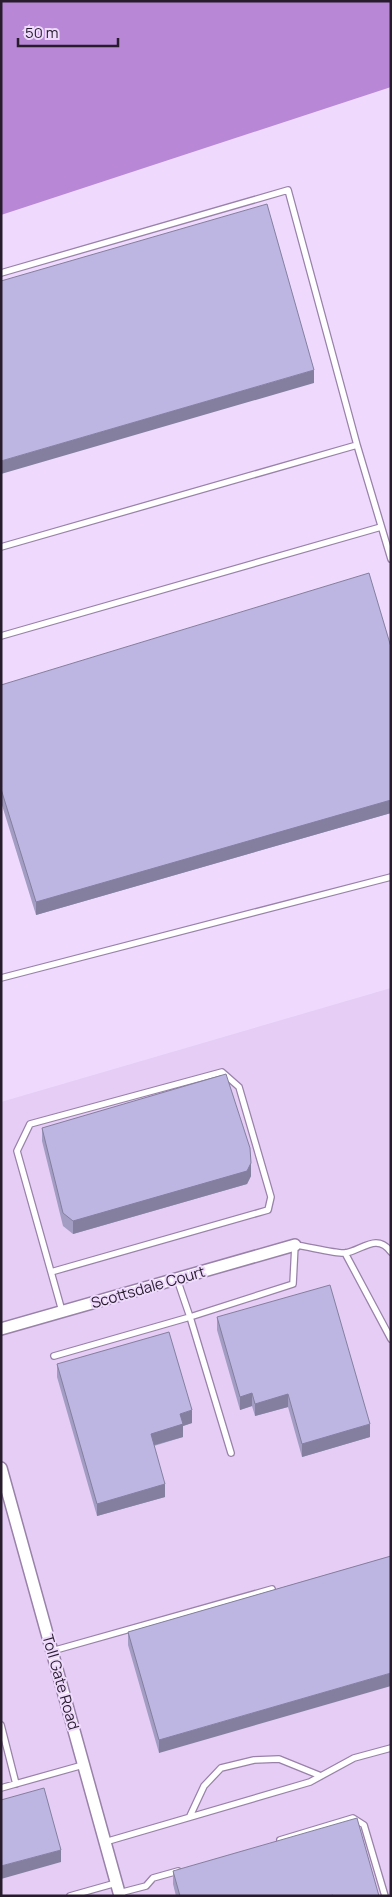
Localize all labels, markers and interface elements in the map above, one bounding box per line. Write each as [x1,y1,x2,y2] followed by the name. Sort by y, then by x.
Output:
[18,15,118,47] scale bar
[25,22,59,43] text: 50 m
[89,1261,207,1313] street label: Scottsdale Court
[37,1632,85,1732] street label: Toll Gate Road

